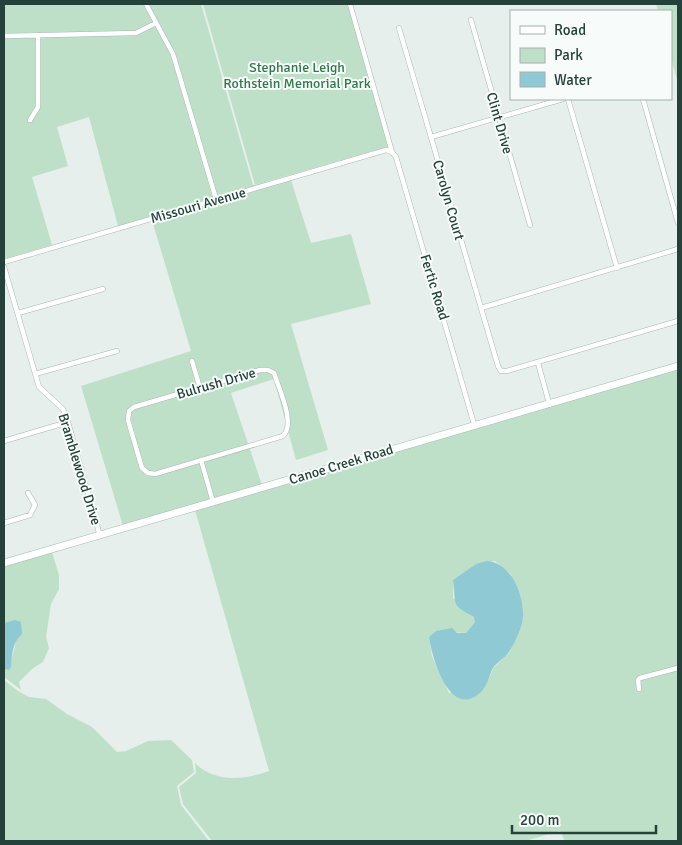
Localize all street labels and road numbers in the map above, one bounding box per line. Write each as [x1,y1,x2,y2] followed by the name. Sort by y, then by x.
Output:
[483,90,516,156] street label: Clint Drive
[429,158,468,242] street label: Carolyn Court
[149,184,248,227] street label: Missouri Avenue
[416,252,453,322] street label: Fertic Road
[175,364,258,403] street label: Bulrush Drive
[54,411,105,527] street label: Bramblewood Drive
[287,441,395,488] street label: Canoe Creek Road

